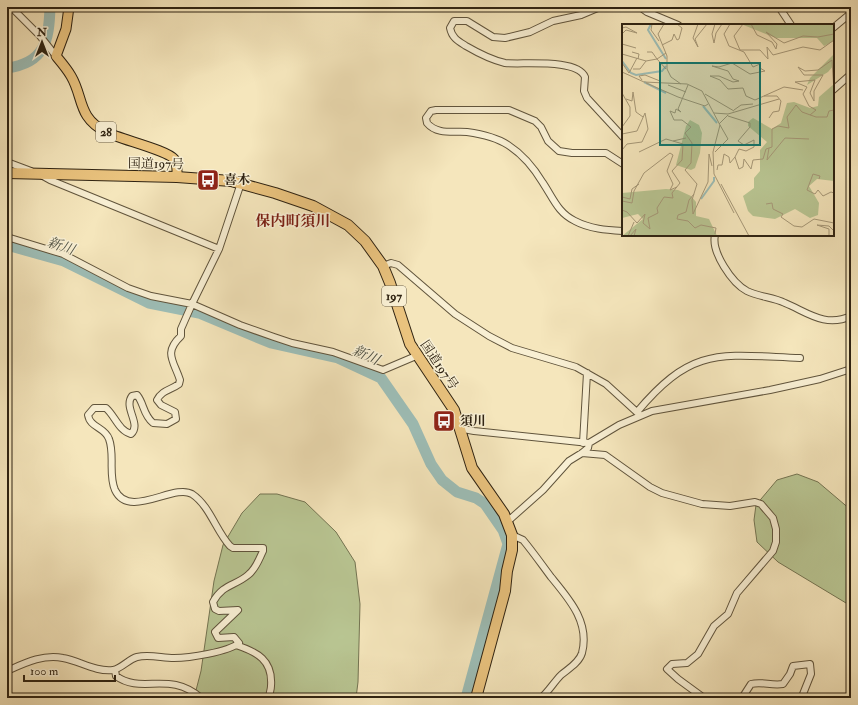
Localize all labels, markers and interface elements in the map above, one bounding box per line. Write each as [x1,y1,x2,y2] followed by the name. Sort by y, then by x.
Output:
[22,22,62,62] north arrow
[622,24,834,236] inset map
[36,26,48,39] text: N
[96,122,116,142] road number: 28
[128,156,184,172] street label: 国道197号
[195,167,221,193] bus stop icon: 喜木
[224,172,250,188] place label: 喜木
[255,212,331,231] district label: 保内町須川
[45,233,79,259] water label: 新川
[382,286,406,306] road number: 197
[417,337,461,393] street label: 国道197号
[350,341,384,369] water label: 新川
[431,408,457,434] bus stop icon: 須川
[460,413,486,429] place label: 須川
[24,657,115,683] scale bar
[30,664,59,679] text: 100 m

